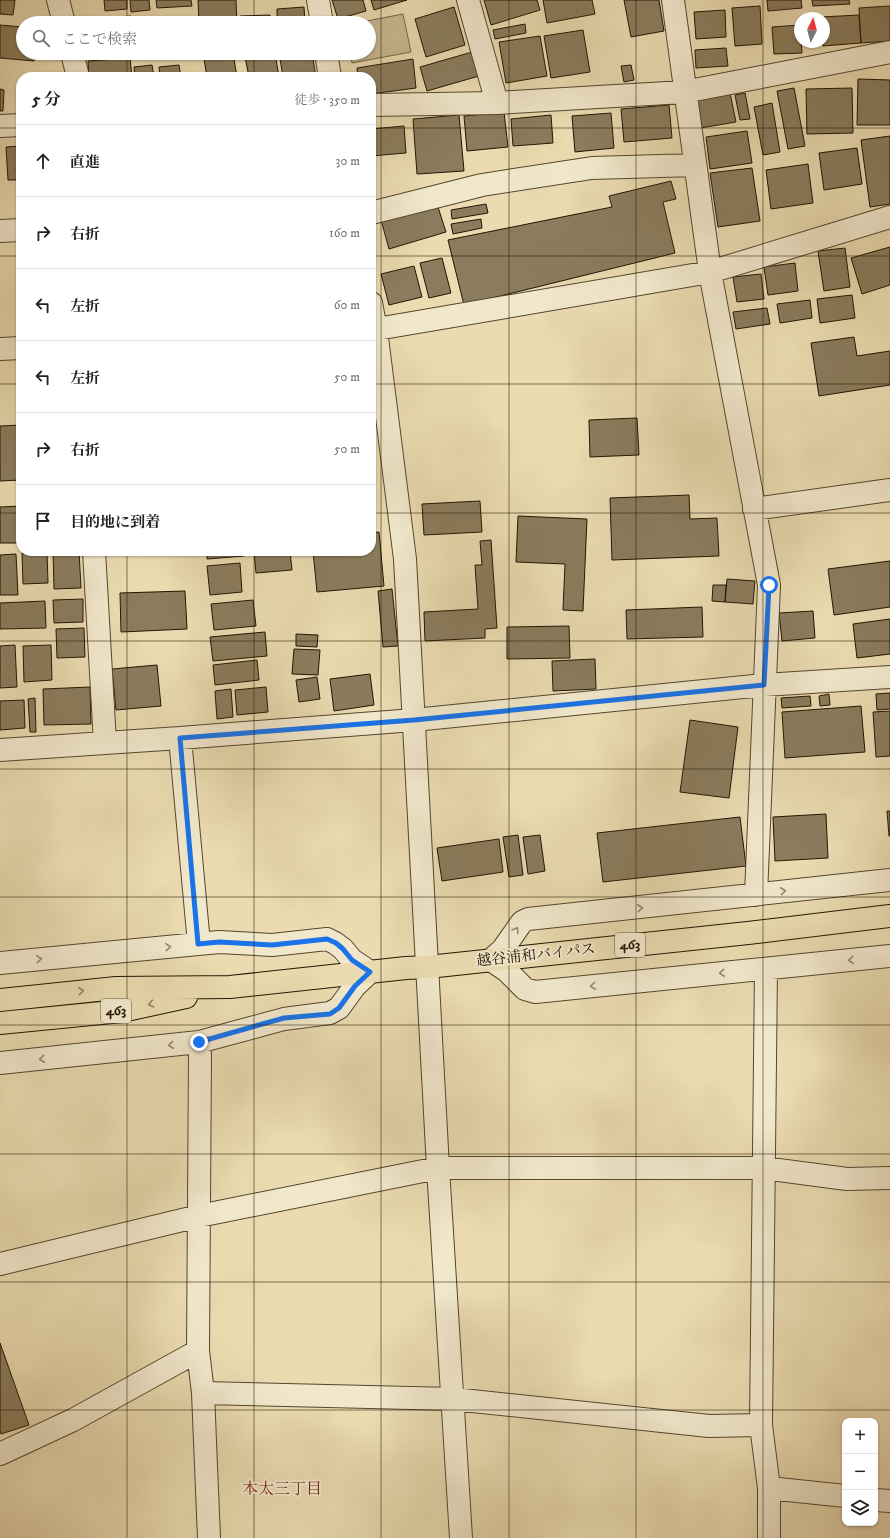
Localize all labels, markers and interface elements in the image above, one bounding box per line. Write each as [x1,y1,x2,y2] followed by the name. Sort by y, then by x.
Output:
[794,12,830,48] north arrow
[16,16,376,60] search box
[30,27,52,49] icon: search
[62,30,137,49] text: ここで検索
[32,89,61,111] text: 5 分
[294,92,360,108] text: 徒歩 · 350 m
[32,150,54,172] icon: ahead
[70,153,100,172] text: 直進
[336,153,360,169] text: 30 m
[32,222,54,244] icon: right
[70,225,100,244] text: 右折
[329,225,360,241] text: 160 m
[32,294,54,316] icon: left
[70,297,100,316] text: 左折
[334,297,360,313] text: 60 m
[32,366,54,388] icon: left
[70,369,100,388] text: 左折
[334,369,360,385] text: 50 m
[32,438,54,460] icon: right
[70,441,100,460] text: 右折
[334,441,360,457] text: 50 m
[32,510,54,532] icon: arrive
[70,513,160,532] text: 目的地に到着
[760,576,778,594] route start
[780,887,786,896] one-way arrow
[637,903,643,912] one-way arrow
[511,927,518,934] one-way arrow
[615,933,645,957] road number: 463
[475,939,597,971] street label: 越谷浦和バイパス
[165,943,171,952] one-way arrow
[36,955,42,964] one-way arrow
[848,955,854,964] one-way arrow
[719,969,725,978] one-way arrow
[590,981,596,990] one-way arrow
[78,987,84,996] one-way arrow
[101,999,131,1023] road number: 463
[148,1000,154,1008] one-way arrow
[190,1033,208,1051] route end
[168,1040,174,1049] one-way arrow
[39,1054,45,1063] one-way arrow
[842,1418,878,1526] map controls
[842,1418,878,1454] button: +
[842,1454,878,1490] button: −
[242,1479,322,1499] district label: 本太三丁目
[842,1490,878,1526] button: layers

